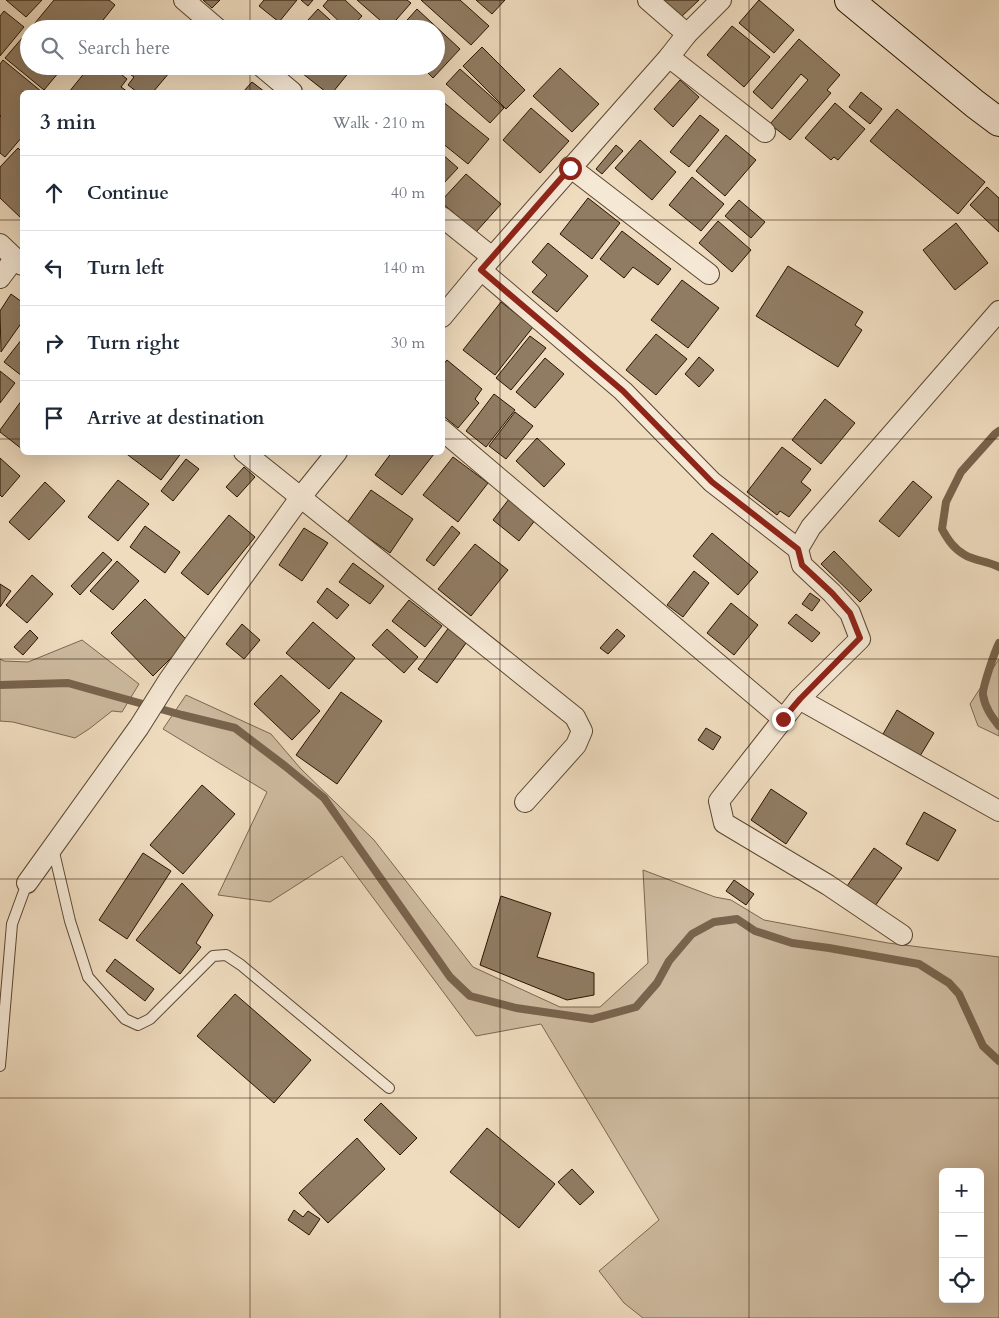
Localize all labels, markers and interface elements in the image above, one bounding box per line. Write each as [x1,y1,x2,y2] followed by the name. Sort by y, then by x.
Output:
[20,20,445,75] search box
[38,34,66,62] icon: search
[78,35,170,61] text: Search here
[40,108,96,137] text: 3 min
[333,112,425,134] text: Walk · 210 m
[559,157,582,180] route start
[40,179,68,207] icon: ahead
[87,180,169,206] text: Continue
[391,182,425,204] text: 40 m
[40,254,68,282] icon: left
[87,255,164,281] text: Turn left
[383,257,425,279] text: 140 m
[40,329,68,357] icon: right
[87,330,179,356] text: Turn right
[391,332,425,354] text: 30 m
[40,404,68,432] icon: arrive
[87,405,264,431] text: Arrive at destination
[772,708,795,731] route end
[939,1168,984,1303] map controls
[939,1168,984,1213] button: +
[939,1213,984,1258] button: −
[939,1258,984,1303] button: locate

